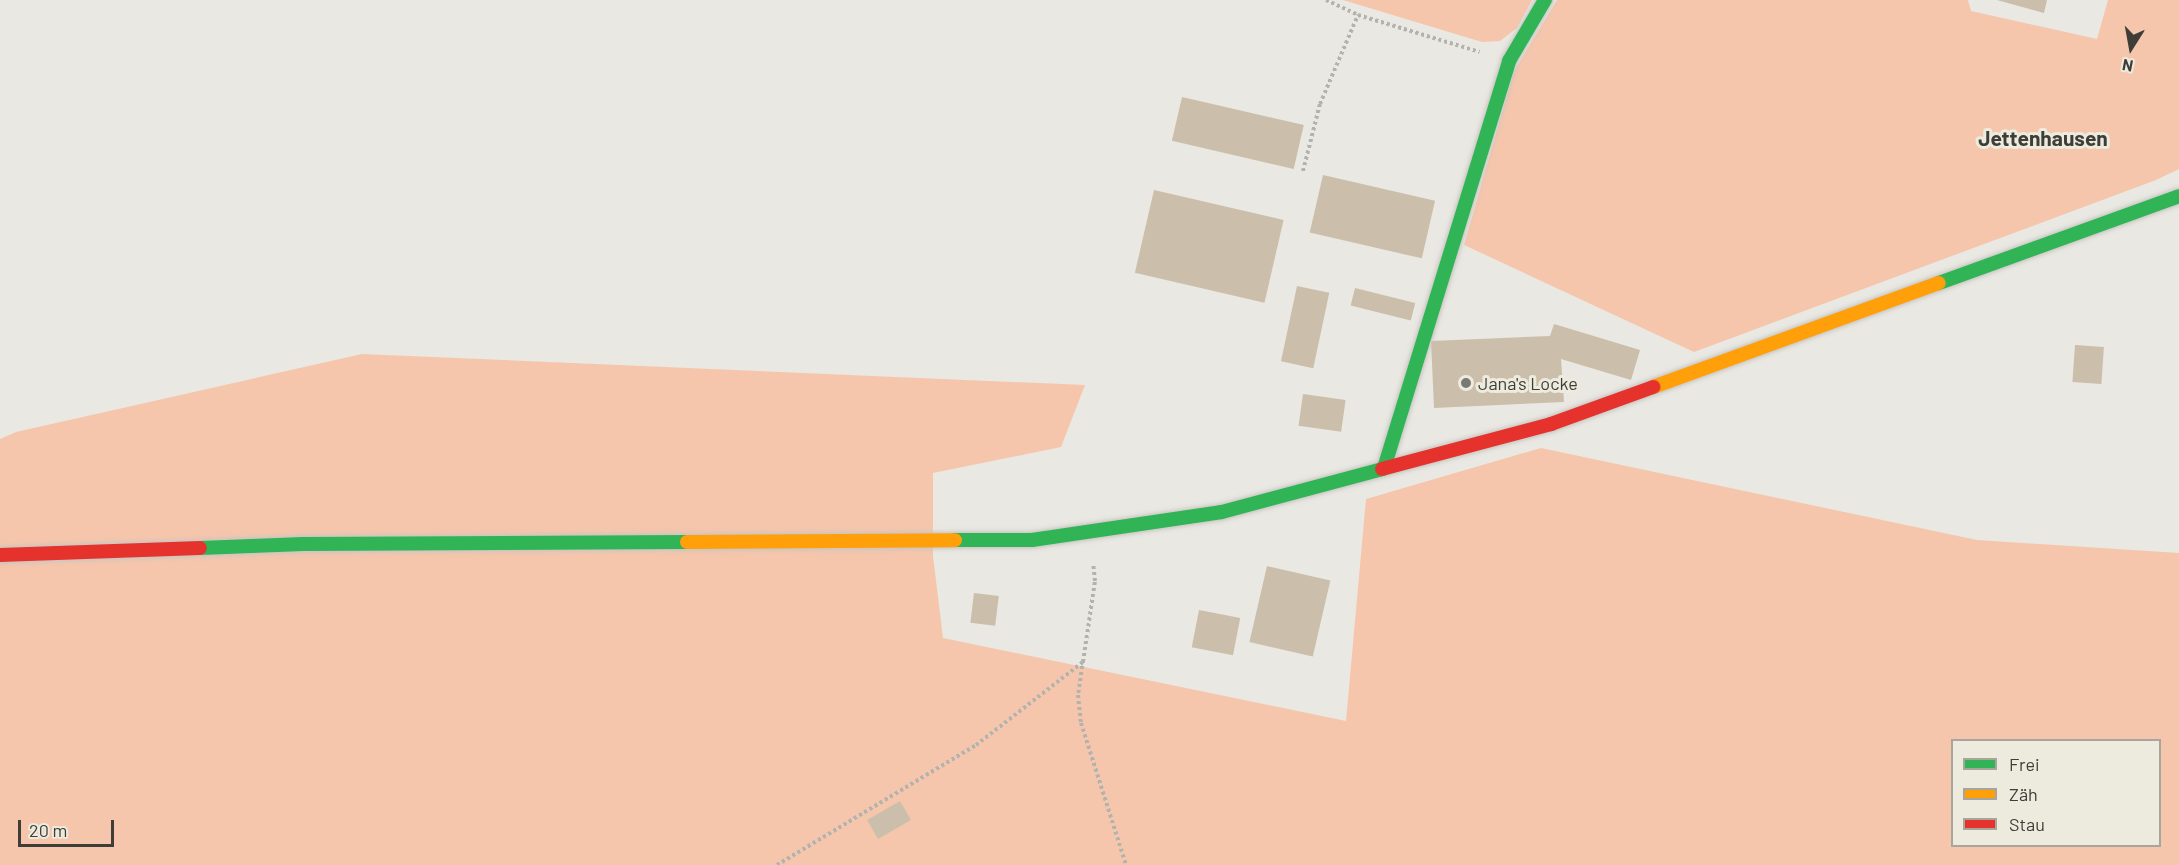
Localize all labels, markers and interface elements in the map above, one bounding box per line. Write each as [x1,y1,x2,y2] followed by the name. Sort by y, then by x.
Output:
[2101,18,2161,78] north arrow
[2120,56,2135,77] text: N
[1978,125,2108,151] district label: Jettenhausen
[1478,372,1578,394] place label: Jana's Locke
[1459,376,1473,390] marker: Jana's Locke
[1951,739,2161,847] legend
[2009,753,2040,775] text: Frei
[2009,783,2038,805] text: Zäh
[21,808,117,846] scale bar
[2009,813,2045,835] text: Stau
[29,819,67,841] text: 20 m

